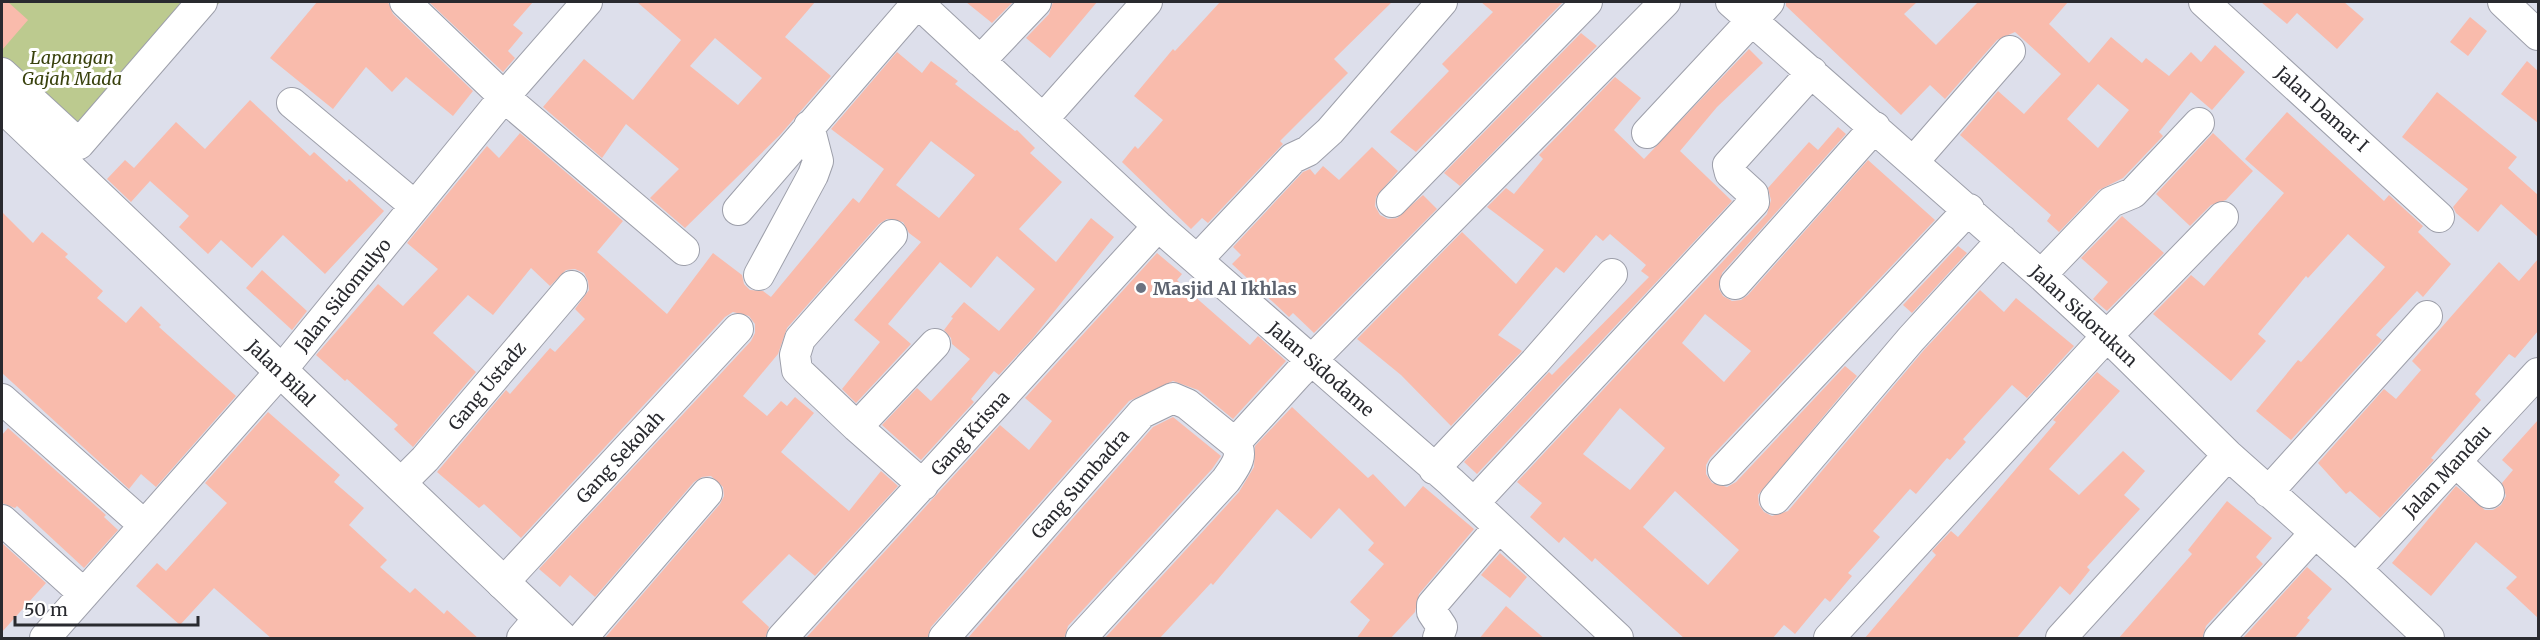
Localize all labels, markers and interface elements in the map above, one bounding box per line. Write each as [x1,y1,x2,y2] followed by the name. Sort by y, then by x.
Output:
[22,46,122,90] park label: Lapangan Gajah Mada
[2270,61,2373,157] street label: Jalan Damar I
[289,233,396,357] street label: Jalan Sidomulyo
[2025,260,2143,372] street label: Jalan Sidorukun
[1153,277,1297,300] place label: Masjid Al Ikhlas
[1134,281,1148,295] marker: Masjid Al Ikhlas
[1262,316,1379,421] street label: Jalan Sidodame
[241,334,320,411] street label: Jalan Bilal
[443,337,531,435] street label: Gang Ustadz
[926,385,1014,480] street label: Gang Krisna
[571,406,669,508] street label: Gang Sekolah
[2397,420,2496,523] street label: Jalan Mandau
[1026,424,1134,544] street label: Gang Sumbadra
[15,589,198,627] scale bar
[24,598,68,621] text: 50 m

